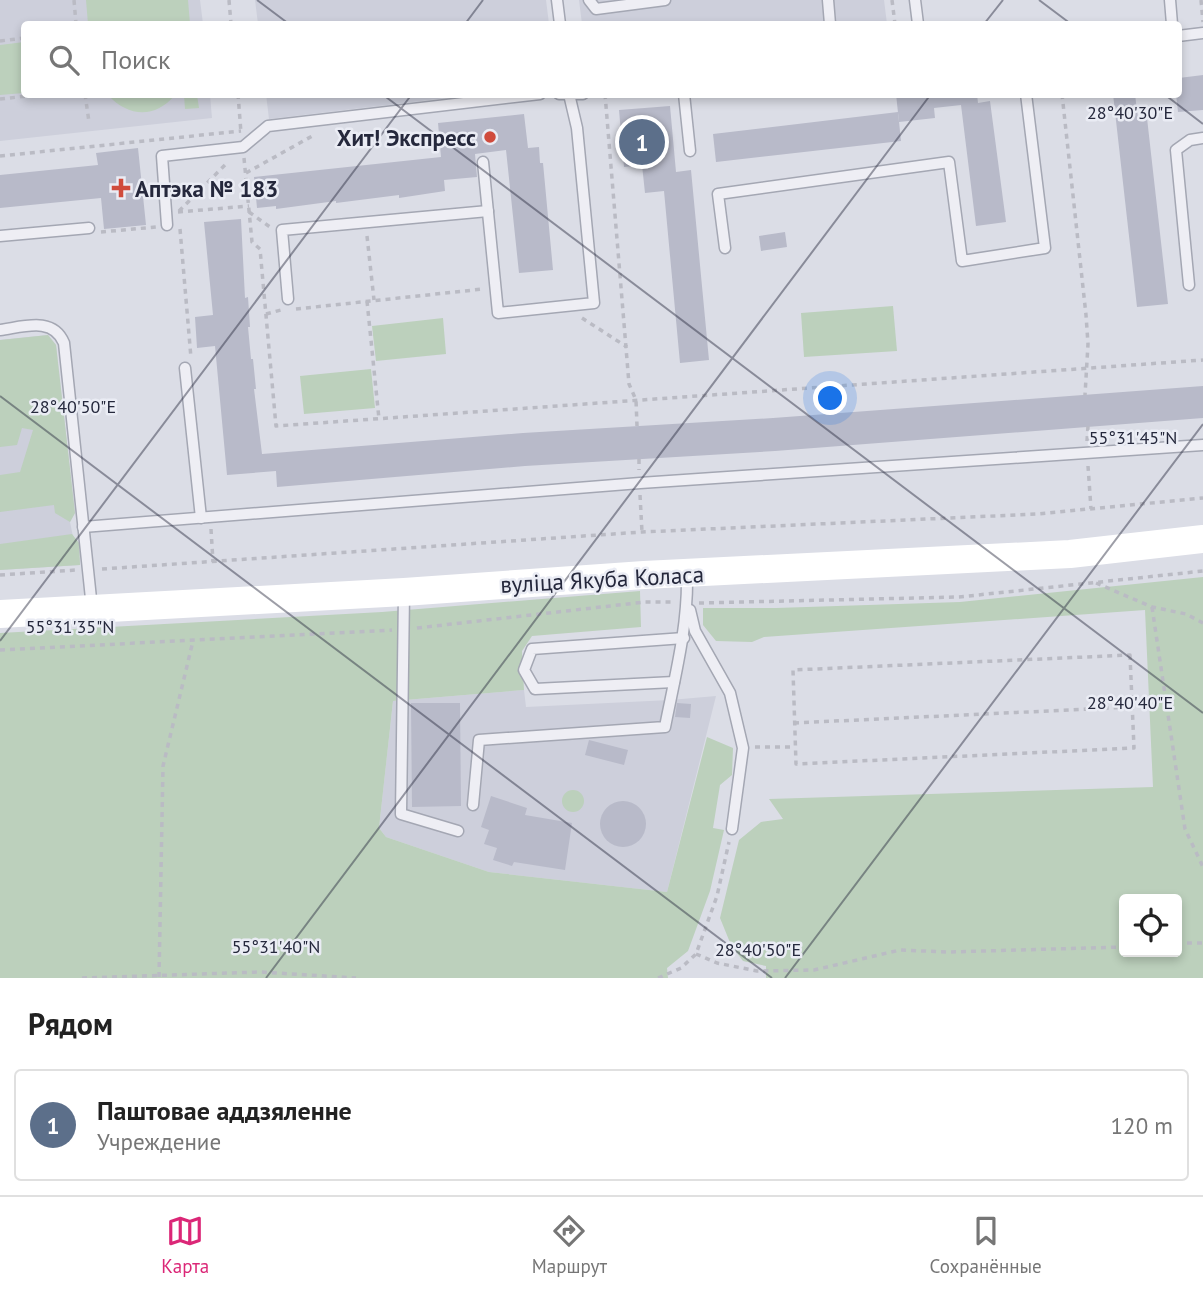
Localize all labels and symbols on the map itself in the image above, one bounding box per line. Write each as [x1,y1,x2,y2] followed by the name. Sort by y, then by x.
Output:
[1087,101,1173,124] text: 28°40'30"E
[619,116,665,168] pin: 1
[337,123,476,152] place label: Хит! Экспресс
[482,129,498,145] marker: Хит! Экспресс
[135,174,278,203] place label: Аптэка № 183
[113,180,129,196] marker: Аптэка № 183
[813,381,847,415] your location
[30,395,116,418] text: 28°40'50"E
[1089,426,1177,449] text: 55°31'45"N
[499,559,705,599] street label: вуліца Якуба Коласа
[26,615,114,638] text: 55°31'35"N
[1087,691,1173,714] text: 28°40'40"E
[232,935,320,958] text: 55°31'40"N
[715,938,801,961] text: 28°40'50"E

